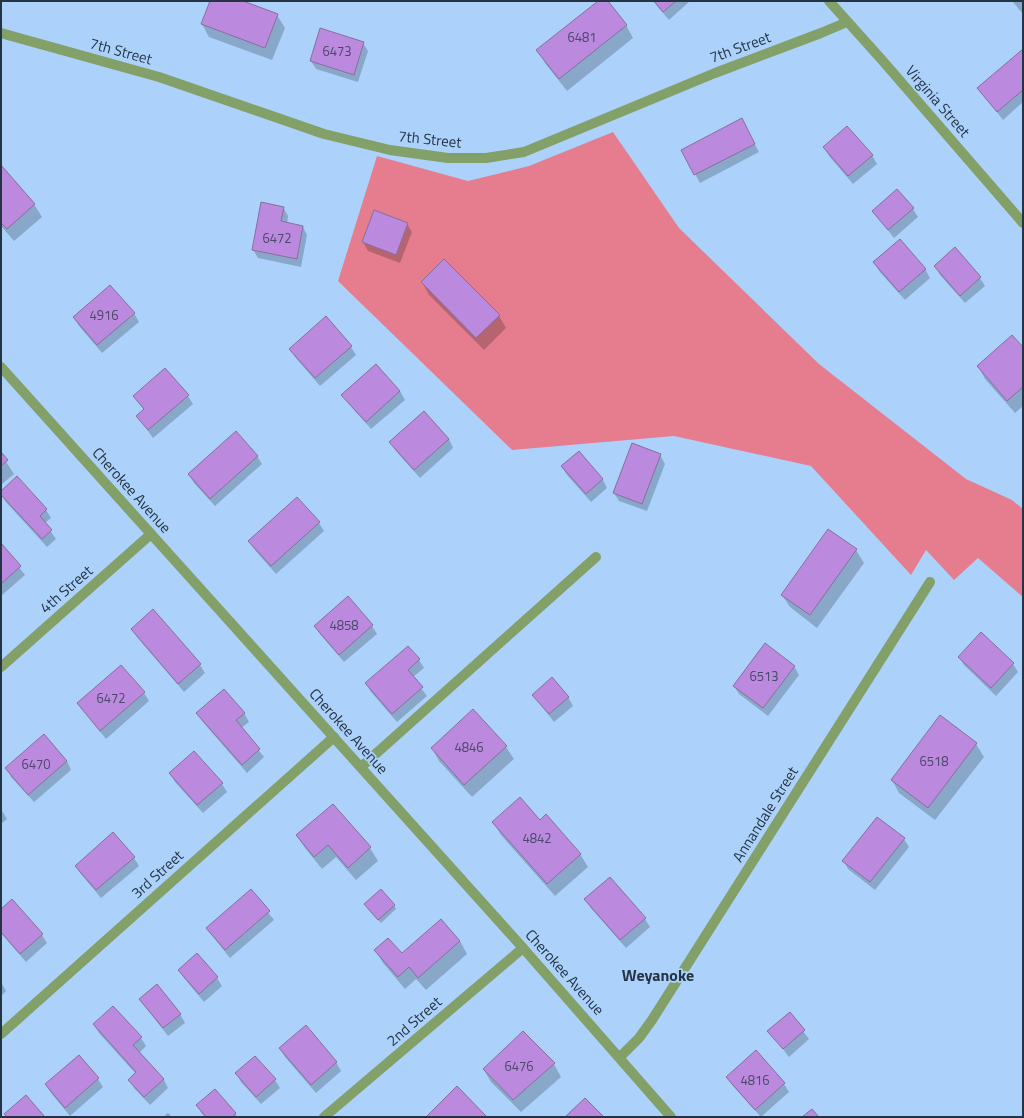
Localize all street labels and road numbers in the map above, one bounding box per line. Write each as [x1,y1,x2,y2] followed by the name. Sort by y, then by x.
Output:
[706,25,775,69] street label: 7th Street
[87,32,155,71] street label: 7th Street
[900,60,976,143] street label: Virginia Street
[397,124,464,154] street label: 7th Street
[87,442,177,538] street label: Cherokee Avenue
[34,559,98,619] street label: 4th Street
[304,683,394,779] street label: Cherokee Avenue
[726,761,804,866] street label: Annandale Street
[126,844,189,904] street label: 3rd Street
[520,924,610,1020] street label: Cherokee Avenue
[381,990,447,1051] street label: 2nd Street

